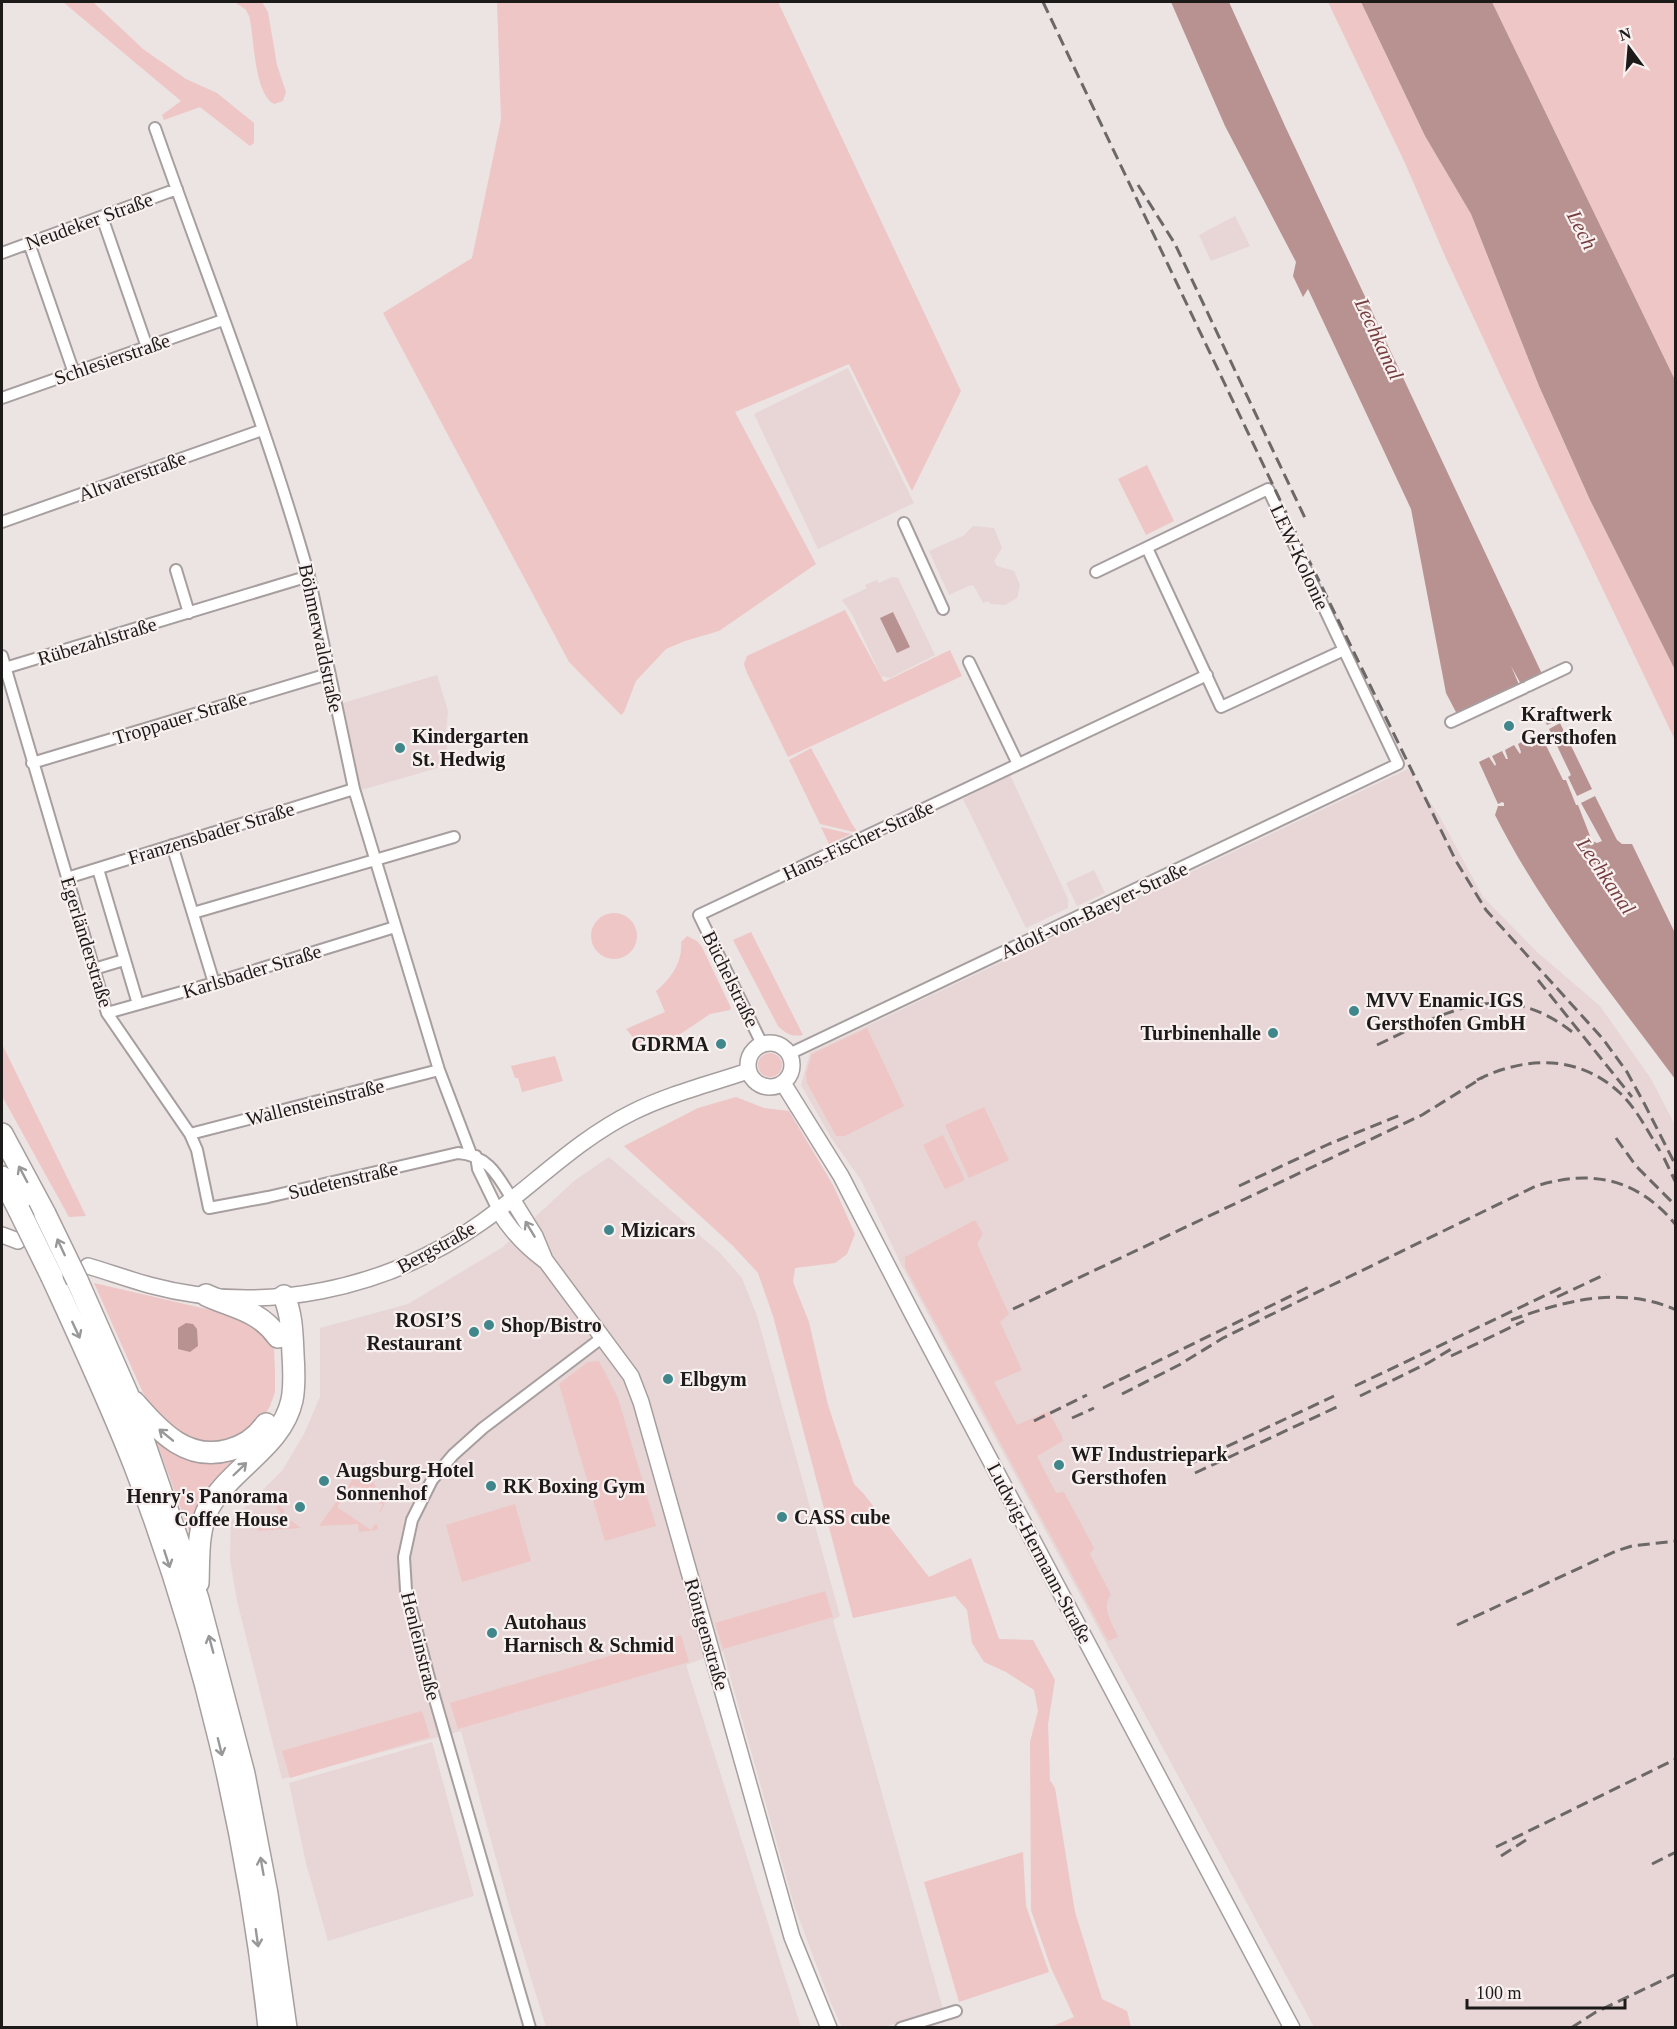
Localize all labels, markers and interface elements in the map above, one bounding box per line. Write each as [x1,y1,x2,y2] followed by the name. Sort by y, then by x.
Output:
[1599,18,1659,78] north arrow
[1617,24,1633,44] text: N
[22,188,156,254] street label: Neudeker Straße
[1562,205,1602,254] water label: Lech
[1349,293,1408,384] water label: Lechkanal
[51,329,173,389] street label: Schlesierstraße
[75,446,189,506] street label: Altvaterstraße
[1266,501,1334,613] street label: LEW-Kolonie
[295,562,347,714] street label: Böhmerwaldstraße
[35,612,159,670] street label: Rübezahlstraße
[110,687,250,750] street label: Troppauer Straße
[1521,703,1617,748] place label: Kraftwerk Gersthofen
[1502,719,1516,733] marker: Kraftwerk Gersthofen
[412,725,529,771] place label: Kindergarten St. Hedwig
[393,741,407,755] marker: Kindergarten St. Hedwig
[779,795,937,885] street label: Hans-Fischer-Straße
[125,797,297,869] street label: Franzensbader Straße
[1571,832,1640,919] water label: Lechkanal
[997,857,1192,964] street label: Adolf-von-Baeyer-Straße
[56,874,117,1010] street label: Egerländerstraße
[698,927,764,1031] street label: Büchelstraße
[180,939,324,1003] street label: Karlsbader Straße
[1366,989,1526,1034] place label: MVV Enamic IGS Gersthofen GmbH
[1347,1004,1361,1018] marker: MVV Enamic IGS Gersthofen GmbH
[1141,1022,1261,1044] place label: Turbinenhalle
[1266,1026,1280,1040] marker: Turbinenhalle
[631,1033,710,1055] place label: GDRMA
[714,1037,728,1051] marker: GDRMA
[244,1074,387,1130] street label: Wallensteinstraße
[286,1157,400,1203] street label: Sudetenstraße
[17,1166,29,1183] one-way arrow
[393,1216,480,1278] street label: Bergstraße
[621,1219,696,1241] place label: Mizicars
[524,1221,536,1238] one-way arrow
[602,1223,616,1237] marker: Mizicars
[55,1238,67,1256] one-way arrow
[366,1309,462,1354] place label: ROSI’S Restaurant
[501,1314,602,1337] place label: Shop/Bistro
[482,1318,496,1332] marker: Shop/Bistro
[71,1320,83,1338] one-way arrow
[467,1325,481,1339] marker: ROSI’S Restaurant
[680,1368,747,1391] place label: Elbgym
[661,1372,675,1386] marker: Elbgym
[159,1428,174,1442] one-way arrow
[1071,1443,1228,1488] place label: WF Industriepark Gersthofen
[1052,1458,1066,1472] marker: WF Industriepark Gersthofen
[336,1459,474,1504] place label: Augsburg-Hotel Sonnenhof
[982,1459,1097,1647] street label: Ludwig-Hermann-Straße
[233,1462,248,1476] one-way arrow
[317,1474,331,1488] marker: Augsburg-Hotel Sonnenhof
[503,1475,646,1498] place label: RK Boxing Gym
[484,1479,498,1493] marker: RK Boxing Gym
[126,1485,288,1530] place label: Henry's Panorama Coffee House
[293,1500,307,1514] marker: Henry's Panorama Coffee House
[794,1506,890,1528] place label: CASS cube
[775,1510,789,1524] marker: CASS cube
[162,1549,173,1568] one-way arrow
[680,1575,734,1693] street label: Röntgenstraße
[397,1589,445,1703] street label: Henleinstraße
[504,1611,674,1656] place label: Autohaus Harnisch & Schmid
[485,1626,499,1640] marker: Autohaus Harnisch & Schmid
[204,1635,216,1654] one-way arrow
[214,1737,226,1756] one-way arrow
[256,1857,267,1876] one-way arrow
[252,1928,263,1948] one-way arrow
[1467,1972,1624,2010] scale bar
[1476,1983,1522,2003] text: 100 m

